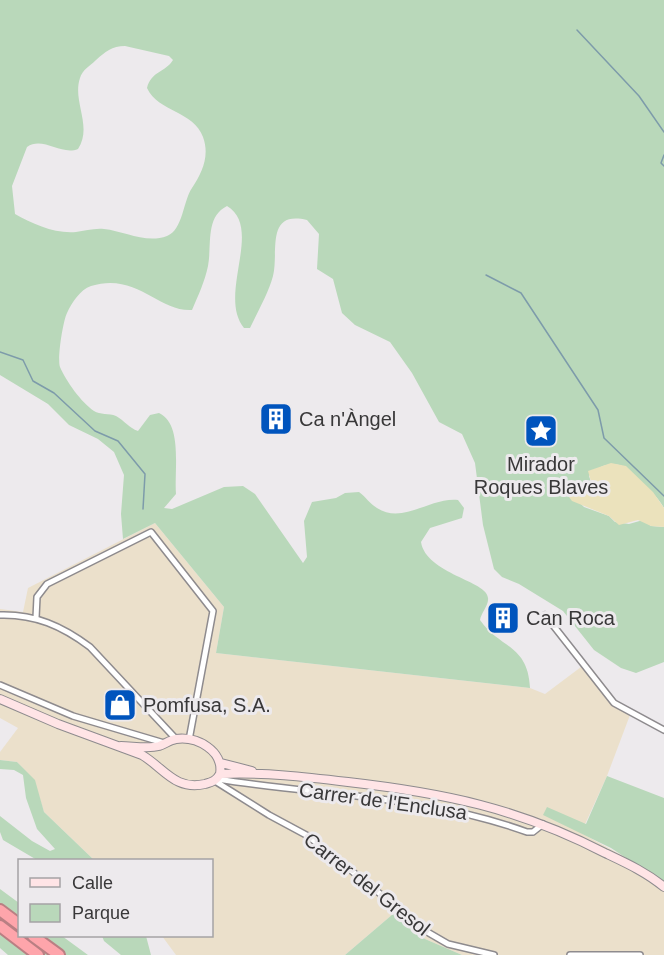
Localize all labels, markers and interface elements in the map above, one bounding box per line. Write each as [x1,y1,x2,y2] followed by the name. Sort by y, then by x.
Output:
[258,401,294,437] building icon: Ca n'Àngel
[299,408,396,430] place label: Ca n'Àngel
[523,413,559,449] place icon: Mirador Roques Blaves
[474,453,608,498] place label: Mirador Roques Blaves
[485,600,521,636] building icon: Can Roca
[526,607,616,629] place label: Can Roca
[102,687,138,723] shop icon: Pomfusa, S.A.
[143,694,271,716] place label: Pomfusa, S.A.
[298,778,469,824] street label: Carrer de l'Enclusa
[300,828,434,940] street label: Carrer del Gresol
[18,859,213,937] legend
[72,873,113,893] text: Calle
[72,903,130,923] text: Parque

